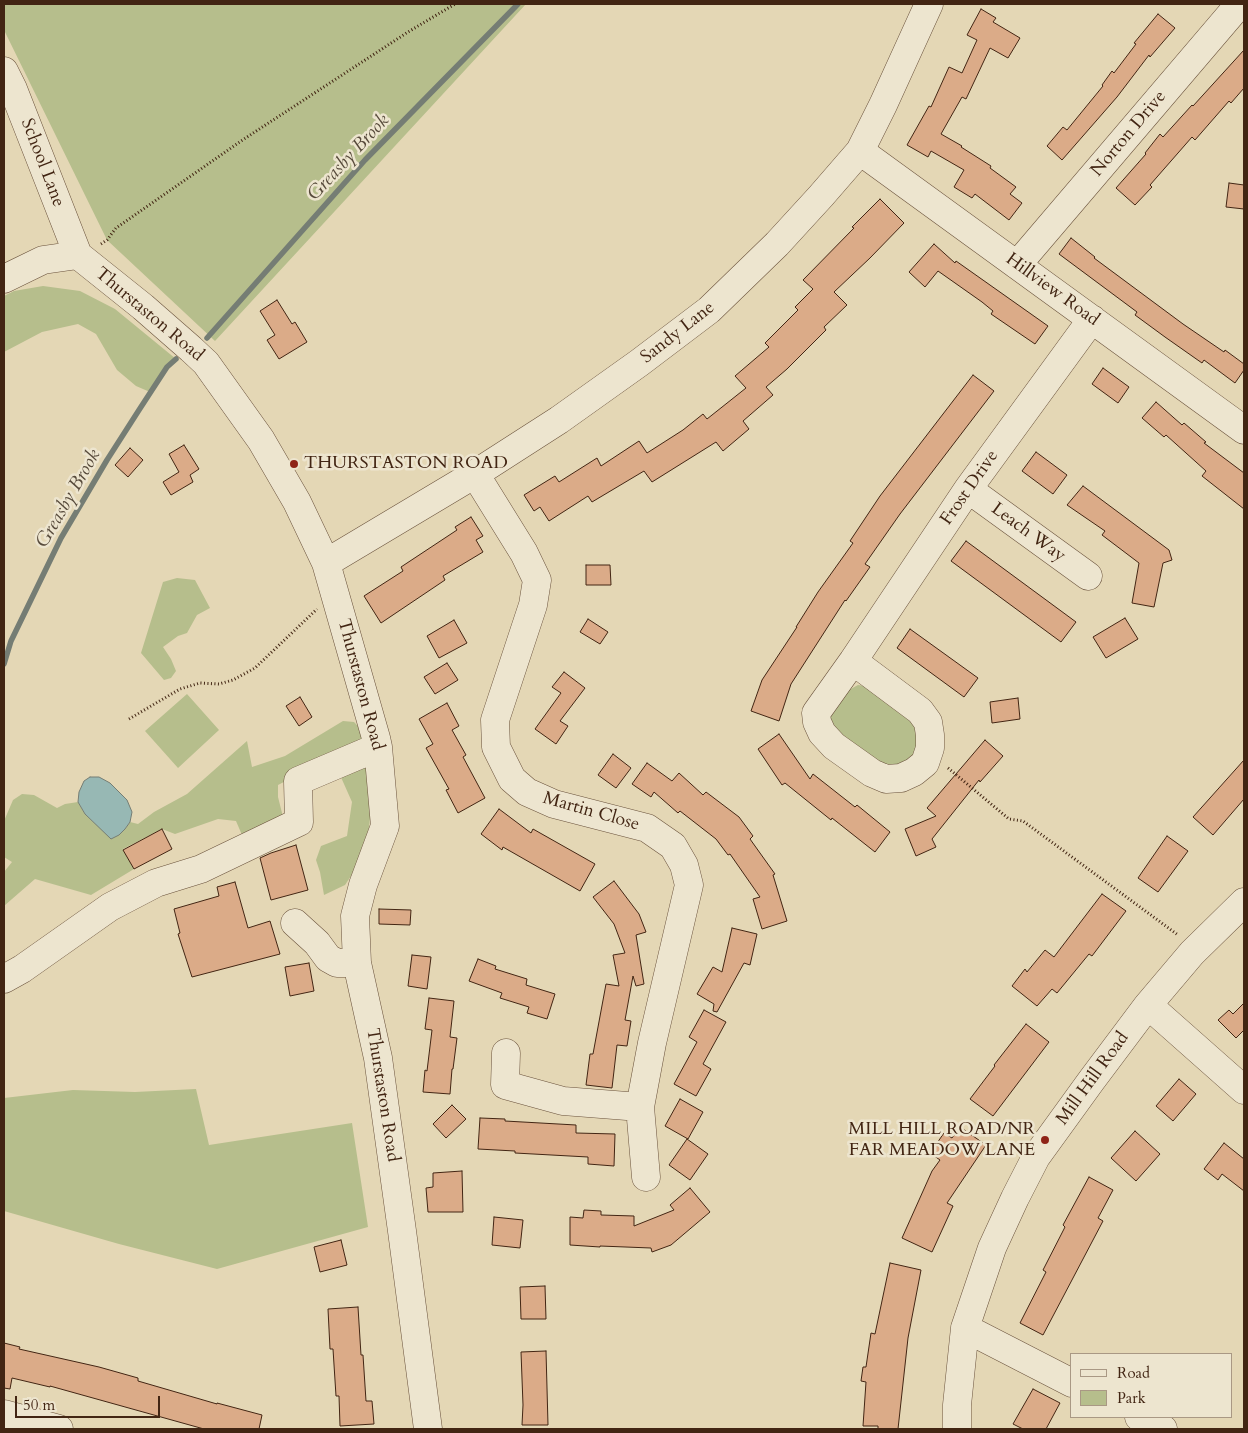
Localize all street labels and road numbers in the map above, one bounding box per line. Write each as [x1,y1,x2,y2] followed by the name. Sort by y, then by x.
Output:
[1087,87,1171,181] street label: Norton Drive
[15,116,69,210] street label: School Lane
[1001,249,1103,331] street label: Hillview Road
[90,263,208,367] street label: Thurstaston Road
[637,297,719,369] street label: Sandy Lane
[936,446,1004,530] street label: Frost Drive
[986,499,1070,567] street label: Leach Way
[332,617,388,753] street label: Thurstaston Road
[540,788,642,836] street label: Martin Close
[361,1027,403,1163] street label: Thurstaston Road
[1052,1028,1134,1130] street label: Mill Hill Road

